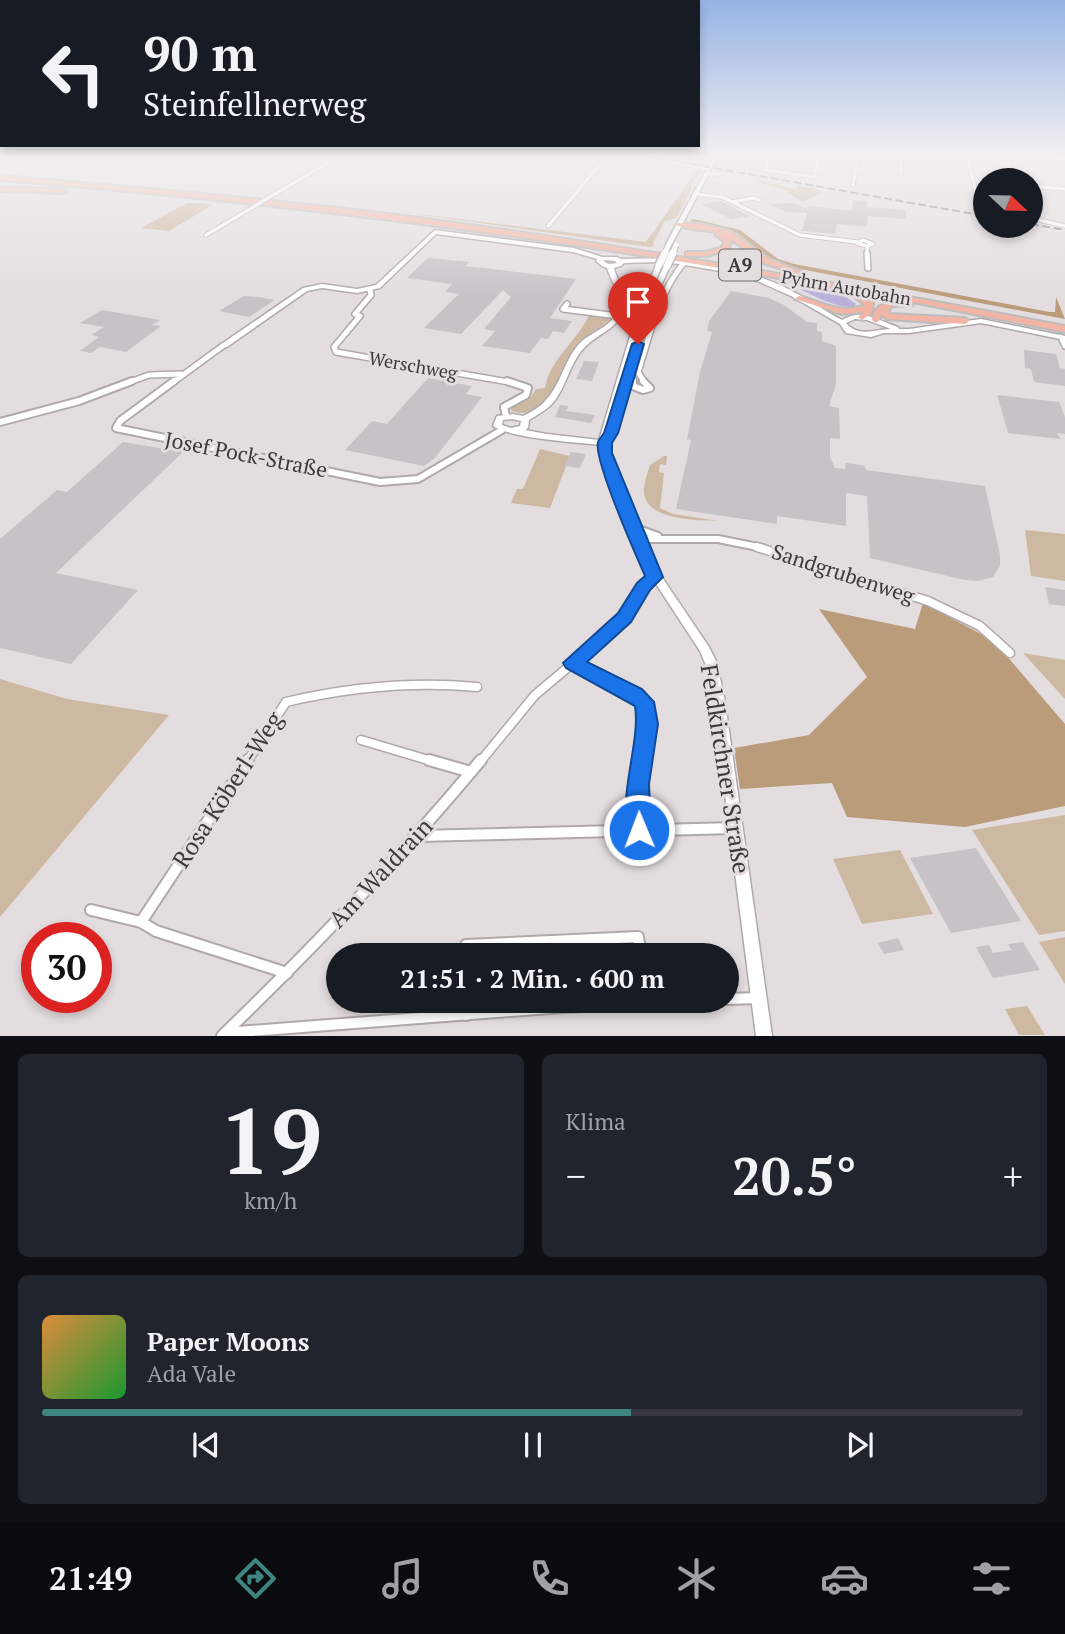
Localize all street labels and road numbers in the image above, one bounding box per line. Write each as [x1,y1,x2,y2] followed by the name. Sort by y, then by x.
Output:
[719,249,761,280] road number: A9
[779,264,913,310] street label: Pyhrn Autobahn
[367,345,460,385] street label: Werschweg
[163,425,330,483] street label: Josef Pock-Straße
[768,537,919,610] street label: Sandgrubenweg
[694,662,758,876] street label: Feldkirchner Straße
[165,705,290,874] street label: Rosa Köberl-Weg
[321,810,439,934] street label: Am Waldrain

